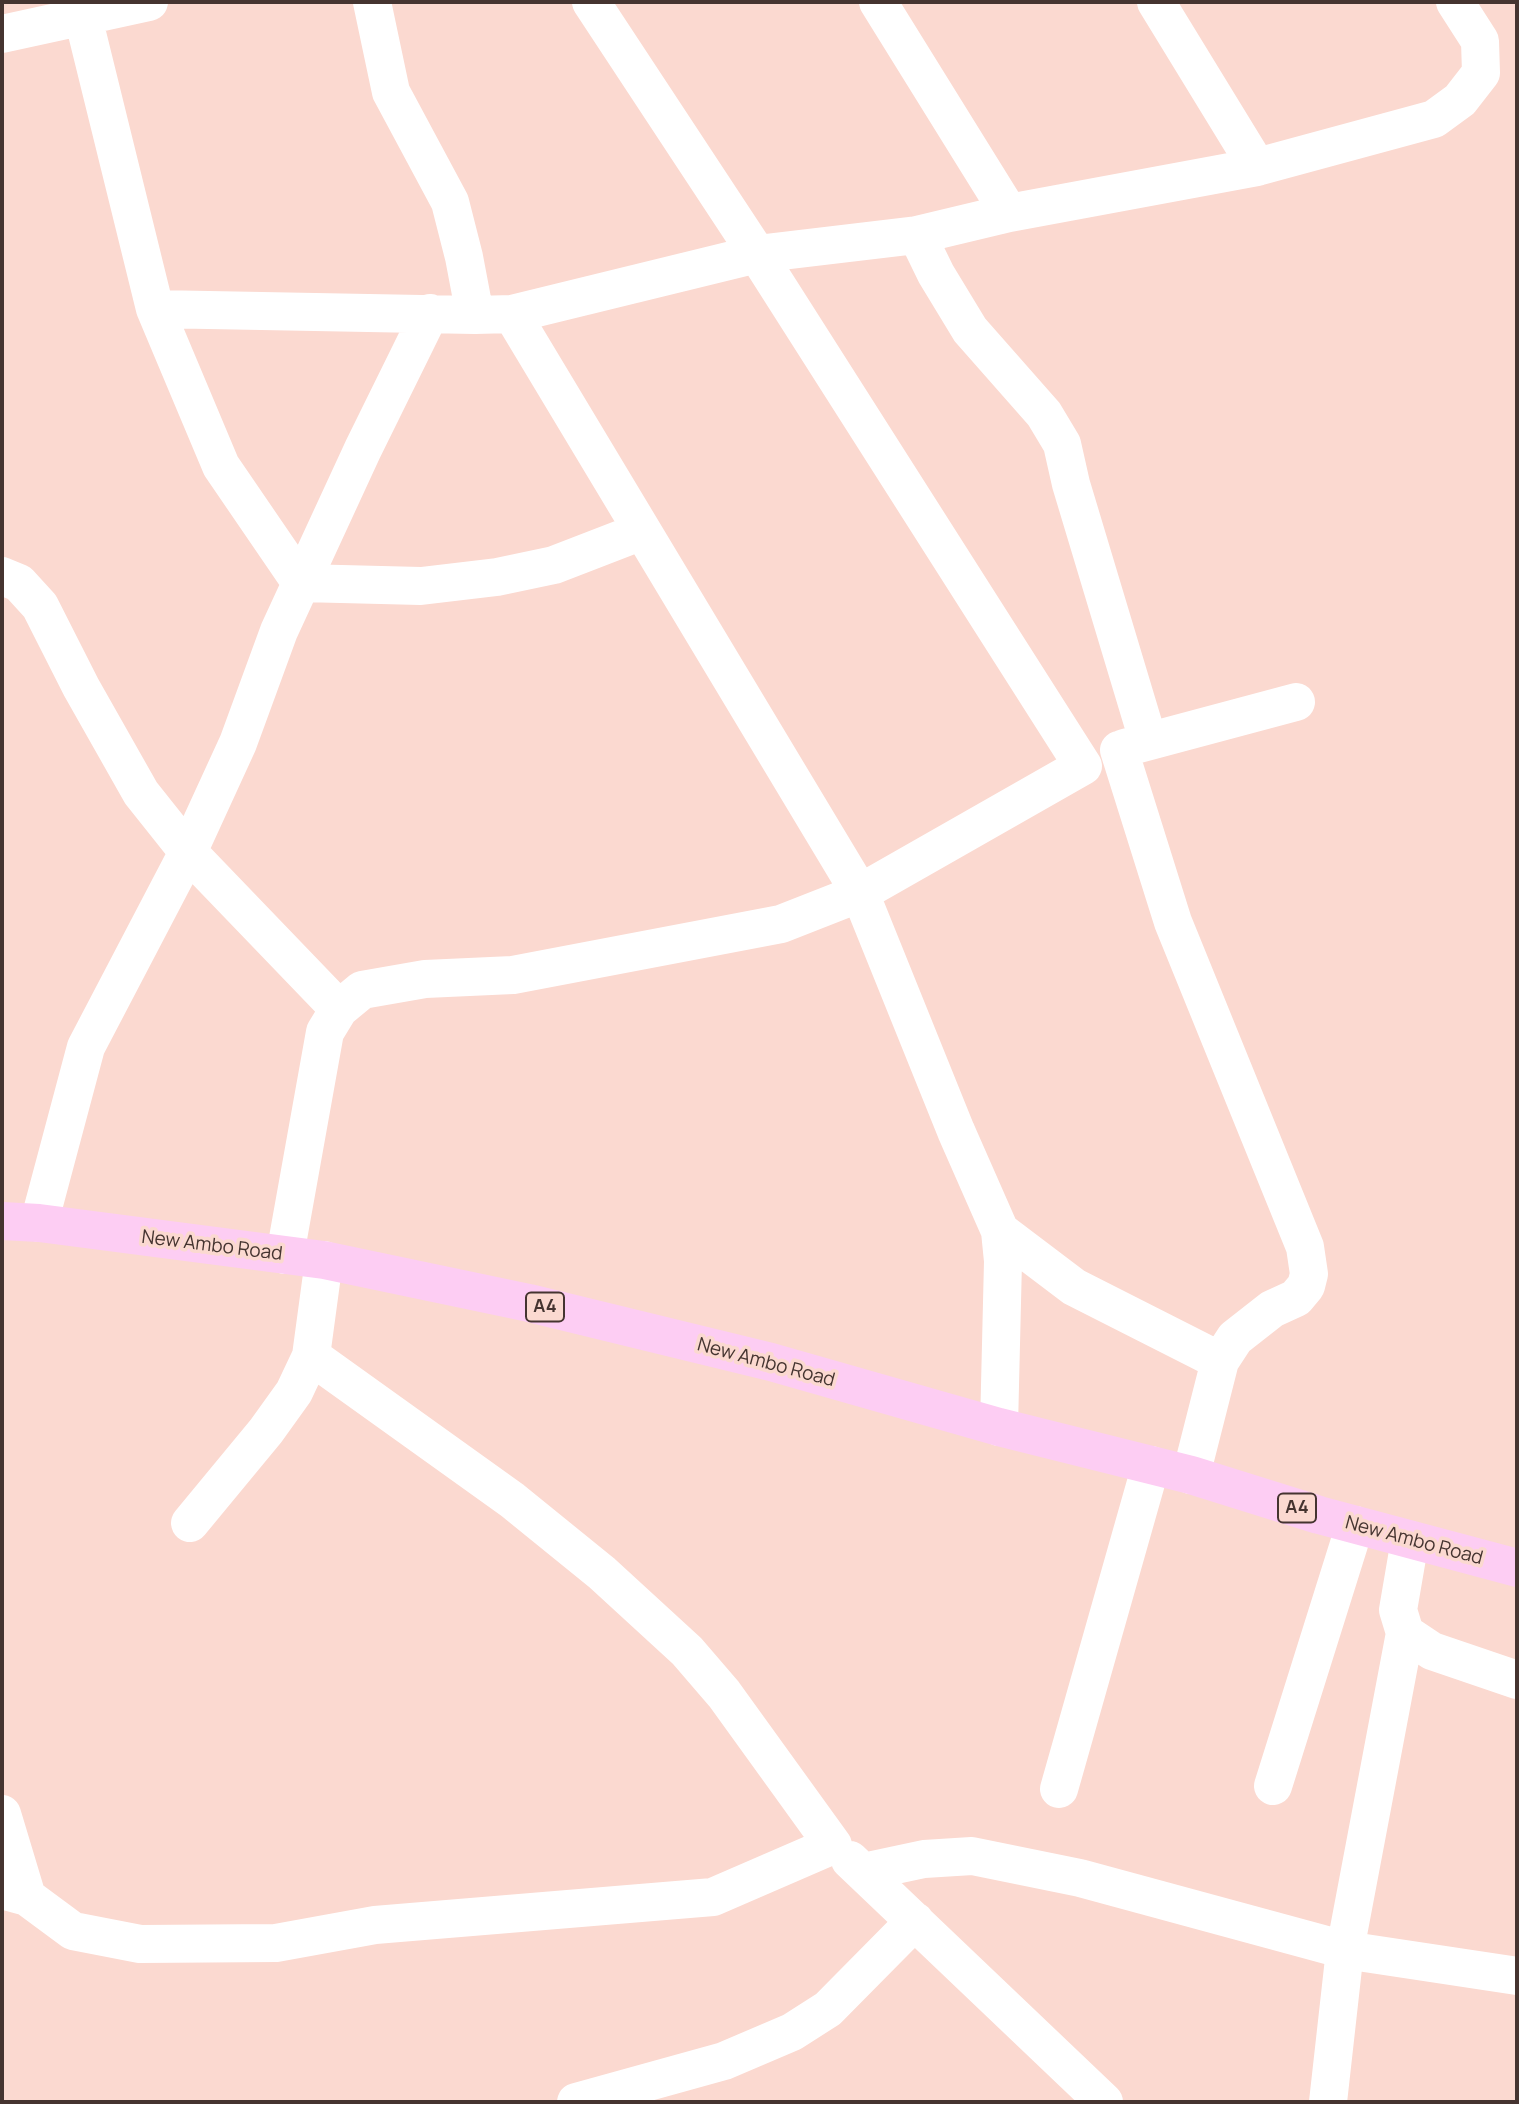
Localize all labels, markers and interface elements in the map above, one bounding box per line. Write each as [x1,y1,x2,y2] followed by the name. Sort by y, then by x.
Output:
[140,1226,284,1266] street label: New Ambo Road
[526,1292,564,1322] road number: A4
[695,1334,837,1392] street label: New Ambo Road
[1278,1493,1316,1522] road number: A4
[1343,1512,1485,1570] street label: New Ambo Road

